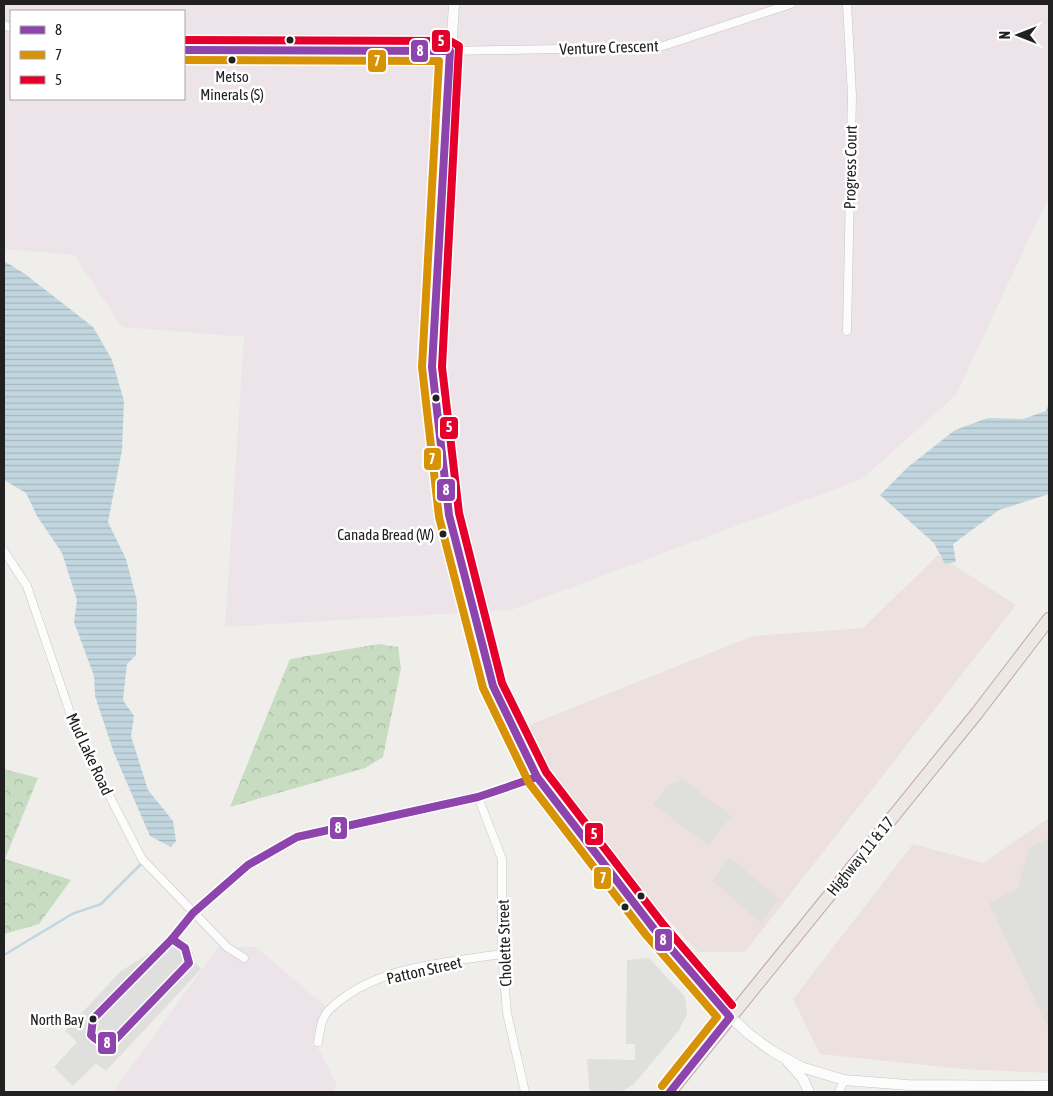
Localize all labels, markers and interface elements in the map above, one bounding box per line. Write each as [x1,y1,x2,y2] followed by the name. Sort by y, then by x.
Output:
[10,10,185,100] legend
[993,10,1043,60] north arrow
[55,21,62,38] text: 8
[431,29,451,53] line badge: 5
[997,31,1013,39] text: N
[438,33,445,49] text: 5
[285,35,295,45] unlabelled marker
[559,36,659,58] street label: Venture Crescent
[410,39,429,63] line badge: 8
[417,43,424,59] text: 8
[55,46,62,63] text: 7
[367,49,387,73] line badge: 7
[374,53,380,69] text: 7
[227,55,237,65] marker: Metso Minerals (S)
[200,68,264,103] place label: Metso Minerals (S)
[55,71,62,88] text: 5
[840,124,861,209] street label: Progress Court
[431,393,441,403] unlabelled marker
[439,416,459,440] line badge: 5
[446,419,453,435] text: 5
[423,447,442,471] line badge: 7
[429,451,435,467] text: 7
[436,478,456,502] line badge: 8
[443,482,450,498] text: 8
[337,526,434,543] place label: Canada Bread (W)
[438,529,448,539] marker: Canada Bread (W)
[63,710,117,798] street label: Mud Lake Road
[823,813,898,900] street label: Highway 11 & 17
[329,816,348,840] line badge: 8
[335,820,342,836] text: 8
[584,822,604,846] line badge: 5
[591,826,598,842] text: 5
[593,866,612,890] line badge: 7
[600,870,606,886] text: 7
[636,891,646,901] unlabelled marker
[493,899,515,987] street label: Cholette Street
[620,902,630,912] unlabelled marker
[654,928,673,952] line badge: 8
[660,932,667,948] text: 8
[385,953,464,987] street label: Patton Street
[30,1011,84,1028] place label: North Bay
[88,1014,98,1024] marker: North Bay
[97,1031,117,1055] line badge: 8
[104,1035,111,1051] text: 8

